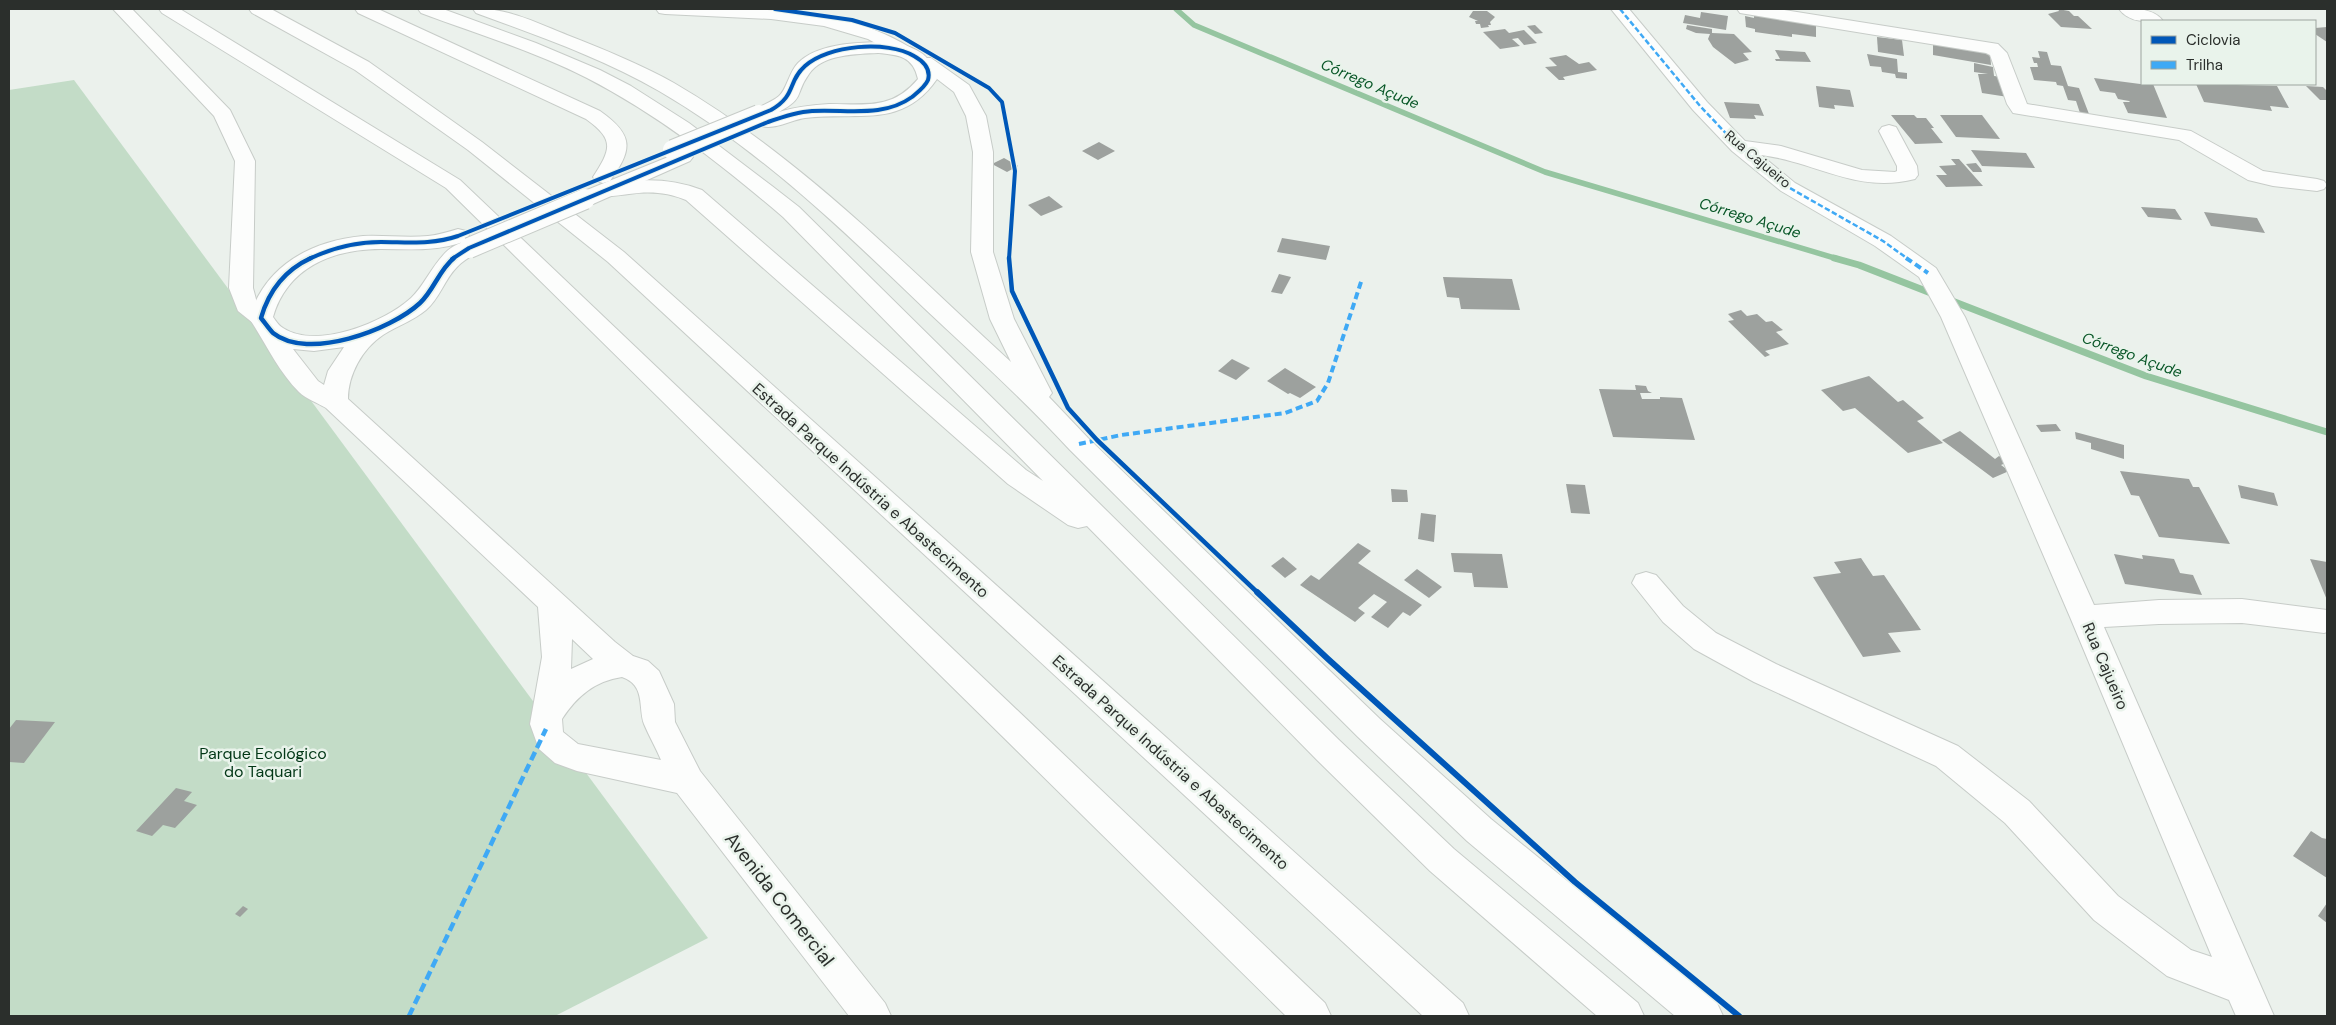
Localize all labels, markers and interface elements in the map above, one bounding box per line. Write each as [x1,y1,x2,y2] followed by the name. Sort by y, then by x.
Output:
[2141,20,2316,85] legend
[2186,30,2240,50] text: Ciclovia
[1318,54,1423,114] water label: Córrego Açude
[2186,55,2223,75] text: Trilha
[1721,126,1795,192] street label: Rua Cajueiro
[1697,193,1804,243] water label: Córrego Açude
[2079,328,2185,383] water label: Córrego Açude
[748,378,994,602] street label: Estrada Parque Indústria e Abastecimento
[2078,619,2133,713] street label: Rua Cajueiro
[1048,650,1294,874] street label: Estrada Parque Indústria e Abastecimento
[199,743,327,782] park label: Parque Ecológico do Taquari
[719,827,840,972] street label: Avenida Comercial

